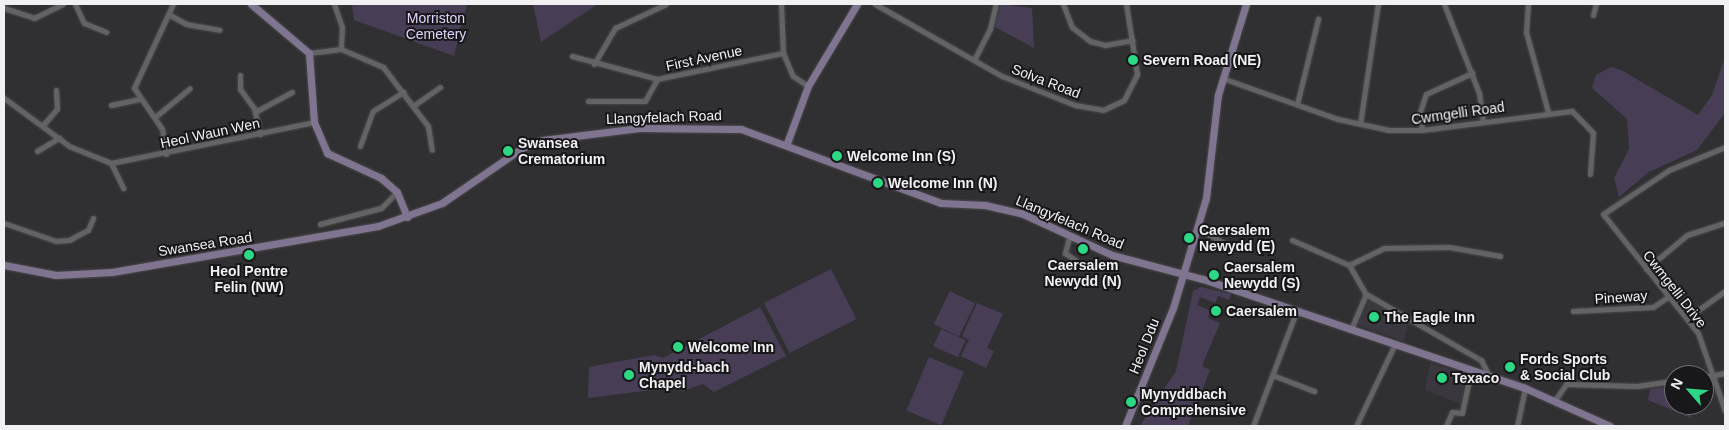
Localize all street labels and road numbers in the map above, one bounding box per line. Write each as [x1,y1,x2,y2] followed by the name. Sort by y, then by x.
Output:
[664,42,744,74] street label: First Avenue
[1009,60,1083,102] street label: Solva Road
[1410,98,1506,128] street label: Cwmgelli Road
[606,107,722,127] street label: Llangyfelach Road
[159,114,261,152] street label: Heol Waun Wen
[1013,192,1127,252] street label: Llangyfelach Road
[157,228,253,260] street label: Swansea Road
[1640,247,1710,331] street label: Cwmgelli Drive
[1594,287,1648,307] street label: Pineway
[1125,316,1163,376] street label: Heol Ddu

